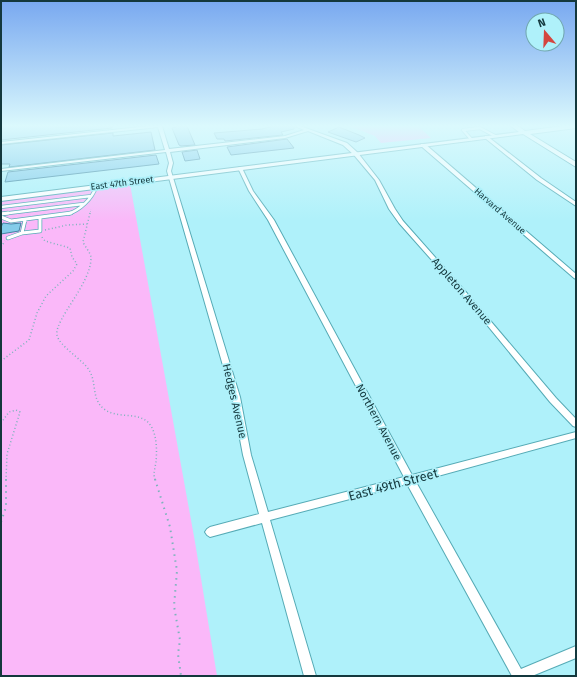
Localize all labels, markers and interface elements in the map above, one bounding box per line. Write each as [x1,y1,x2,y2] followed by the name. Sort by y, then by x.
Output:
[525,12,565,52] north arrow
[536,16,547,30] text: N
[90,174,155,192] street label: East 47th Street
[472,186,528,236] street label: Harvard Avenue
[429,255,494,328] street label: Appleton Avenue
[220,363,249,440] street label: Hedges Avenue
[353,382,404,463] street label: Northern Avenue
[347,465,440,504] street label: East 49th Street

